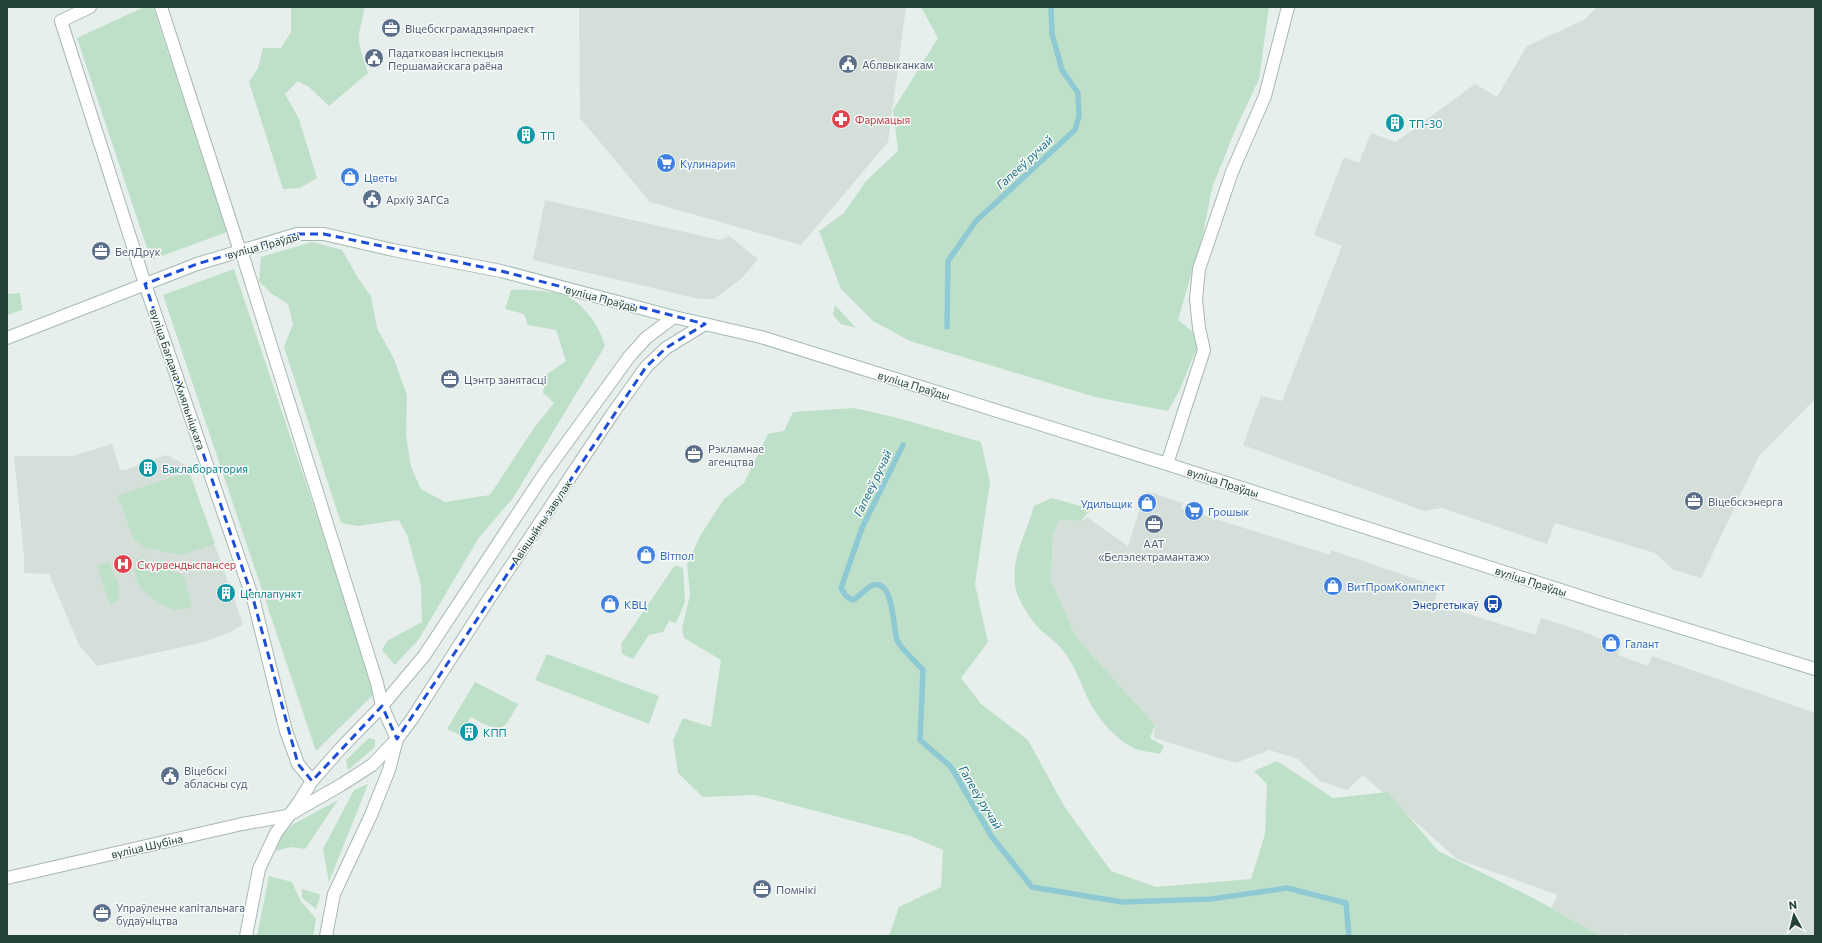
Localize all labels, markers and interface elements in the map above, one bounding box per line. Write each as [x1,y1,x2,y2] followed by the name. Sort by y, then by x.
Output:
[380,17,402,39] office icon: Віцебскграмадзянпраект
[405,22,535,35] place label: Віцебскграмадзянпраект
[388,46,504,72] place label: Падатковая інспекцыя Першамайскага раёна
[363,47,385,69] public building icon: Падатковая інспекцыя Першамайскага раёна
[837,53,859,75] public building icon: Аблвыканкам
[862,58,934,71] place label: Аблвыканкам
[830,108,852,130] pharmacy icon: Фармацыя
[1384,112,1406,134] building icon: ТП-30
[855,113,910,126] place label: Фармацыя
[1409,117,1442,130] place label: ТП-30
[515,124,537,146] building icon: ТП
[540,129,555,142] place label: ТП
[993,132,1055,192] water label: Гапееў ручай
[655,152,677,174] supermarket icon: Кулинария
[680,157,736,170] place label: Кулинария
[339,166,361,188] shop icon: Цветы
[364,171,397,184] place label: Цветы
[361,188,383,210] public building icon: Архіў ЗАГСа
[386,193,449,206] place label: Архіў ЗАГСа
[225,229,301,261] street label: вуліца Праўды
[90,240,112,262] office icon: БелДрук
[115,245,161,258] place label: БелДрук
[564,282,640,314] street label: вуліца Праўды
[148,307,208,451] street label: вуліца Багдана Хмяльніцкага
[439,368,461,390] office icon: Цэнтр занятасці
[876,368,952,402] street label: вуліца Праўды
[464,373,547,386] place label: Цэнтр занятасці
[708,442,764,468] place label: Рэкламнае агенцтва
[683,443,705,465] office icon: Рэкламнае агенцтва
[850,447,894,519] water label: Гапееў ручай
[137,457,159,479] building icon: Баклаборатория
[162,462,248,475] place label: Баклаборатория
[1186,464,1260,500] street label: вуліца Праўды
[508,477,574,567] street label: Авіяцыйны завулак
[1683,490,1705,512] office icon: Віцебскэнерга
[1136,492,1158,514] shop icon: Удильщик
[1708,495,1783,508] place label: Віцебскэнерга
[1080,497,1133,510] place label: Удильщик
[1183,500,1205,522] supermarket icon: Грошык
[1208,505,1249,518] place label: Грошык
[1143,513,1165,535] office icon: ААТ «Белэлектрамантаж»
[1098,537,1210,563] place label: ААТ «Белэлектрамантаж»
[635,544,657,566] shop icon: Вітпол
[660,549,694,562] place label: Вітпол
[112,553,134,575] hospital icon: Скурвендыспансер
[137,558,236,571] place label: Скурвендыспансер
[1494,563,1568,599] street label: вуліца Праўды
[1322,575,1344,597] shop icon: ВитПромКомплект
[1347,580,1445,593] place label: ВитПромКомплект
[215,582,237,604] building icon: Цеплапункт
[240,587,302,600] place label: Цеплапункт
[599,593,621,615] shop icon: КВЦ
[1482,593,1504,615] bus stop icon: Энергетыкаў
[624,598,647,611] place label: КВЦ
[1412,598,1479,611] place label: Энергетыкаў
[1600,632,1622,654] shop icon: Галант
[1625,637,1659,650] place label: Галант
[458,721,480,743] building icon: КПП
[483,726,507,739] place label: КПП
[956,762,1006,832] water label: Гапееў ручай
[184,764,248,790] place label: Віцебскі абласны суд
[159,765,181,787] public building icon: Віцебскі абласны суд
[110,831,184,861] street label: вуліца Шубіна
[751,878,773,900] office icon: Помнікі
[776,883,817,896] place label: Помнікі
[1774,895,1814,935] north arrow
[1788,898,1798,912] text: N
[116,901,245,927] place label: Упраўленне капітальнага будаўніцтва
[91,902,113,924] office icon: Упраўленне капітальнага будаўніцтва

